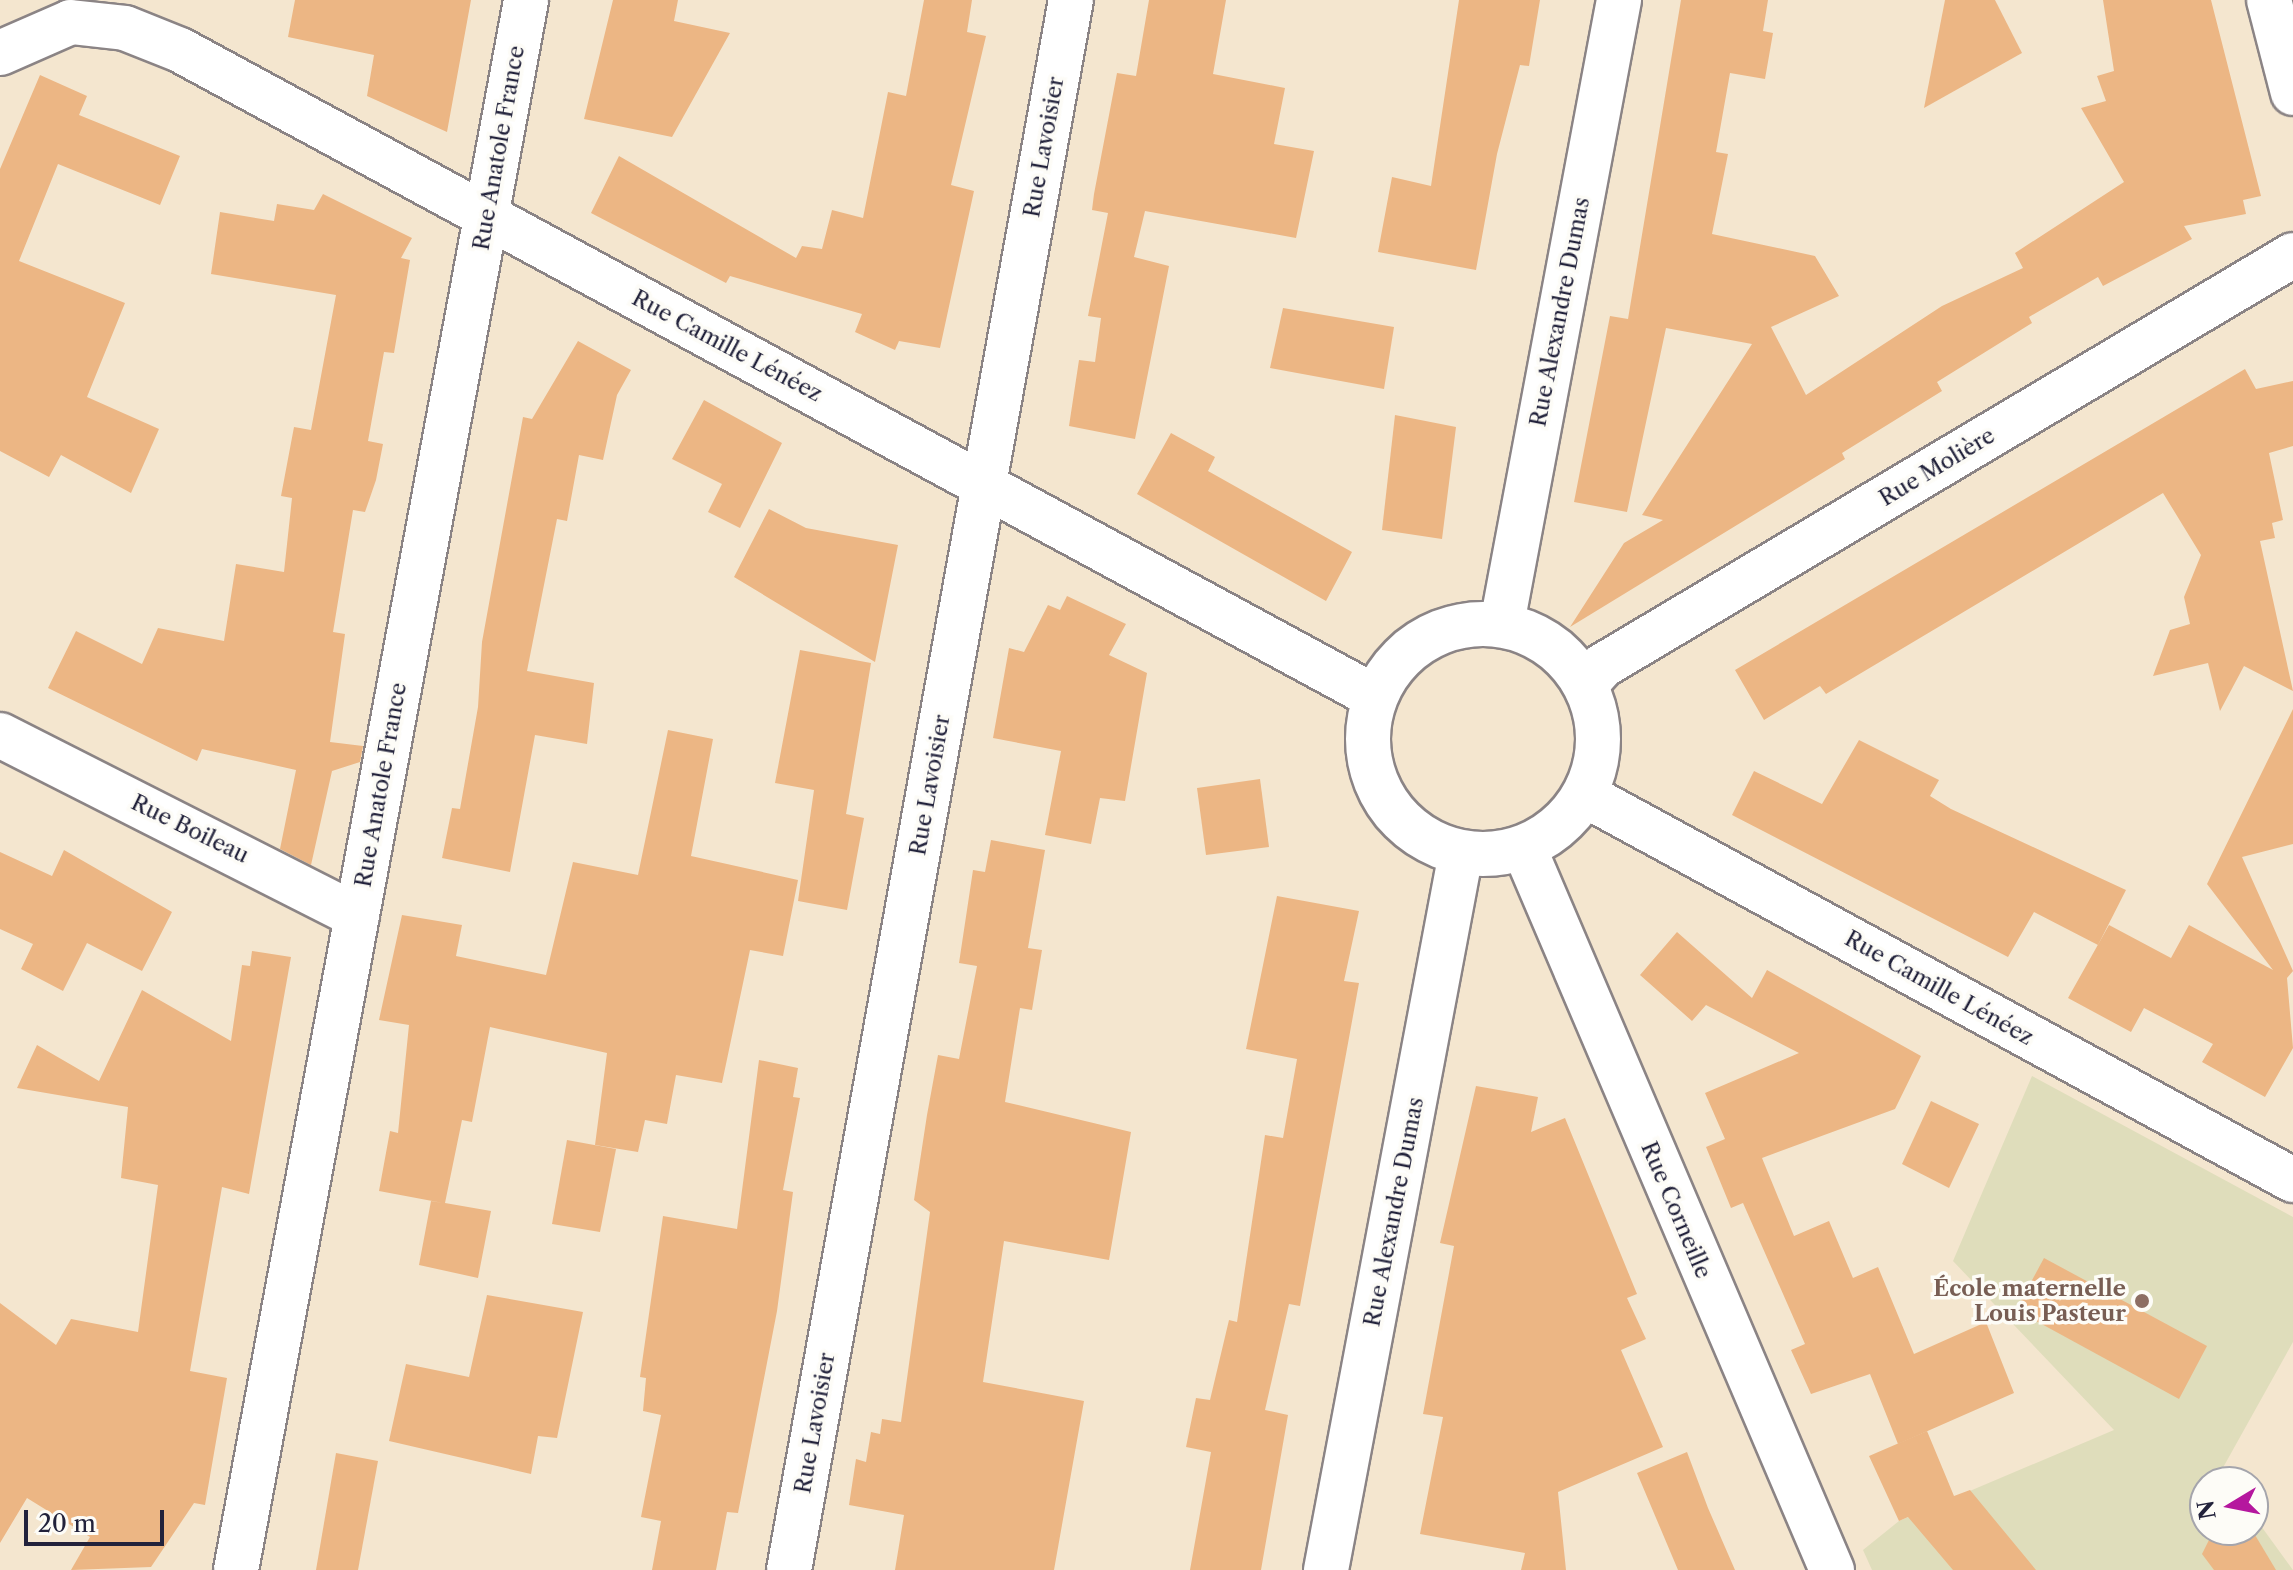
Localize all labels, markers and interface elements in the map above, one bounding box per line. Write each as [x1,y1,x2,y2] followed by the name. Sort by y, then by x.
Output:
[468,43,530,253] street label: Rue Anatole France
[1019,74,1069,220] street label: Rue Lavoisier
[1525,195,1595,429] street label: Rue Alexandre Dumas
[628,285,826,407] street label: Rue Camille Lénéez
[1875,422,1999,512] street label: Rue Molière
[350,680,412,890] street label: Rue Anatole France
[905,712,955,858] street label: Rue Lavoisier
[127,789,253,869] street label: Rue Boileau
[1840,925,2038,1051] street label: Rue Camille Lénéez
[1359,1095,1429,1329] street label: Rue Alexandre Dumas
[1635,1138,1717,1282] street label: Rue Corneille
[1933,1275,2126,1326] place label: École maternelle Louis Pasteur
[2133,1292,2151,1310] marker: École maternelle Louis Pasteur
[790,1350,840,1496] street label: Rue Lavoisier
[2189,1466,2269,1546] north arrow
[28,1494,168,1544] scale bar
[2192,1498,2222,1522] text: N
[38,1509,96,1538] text: 20 m

